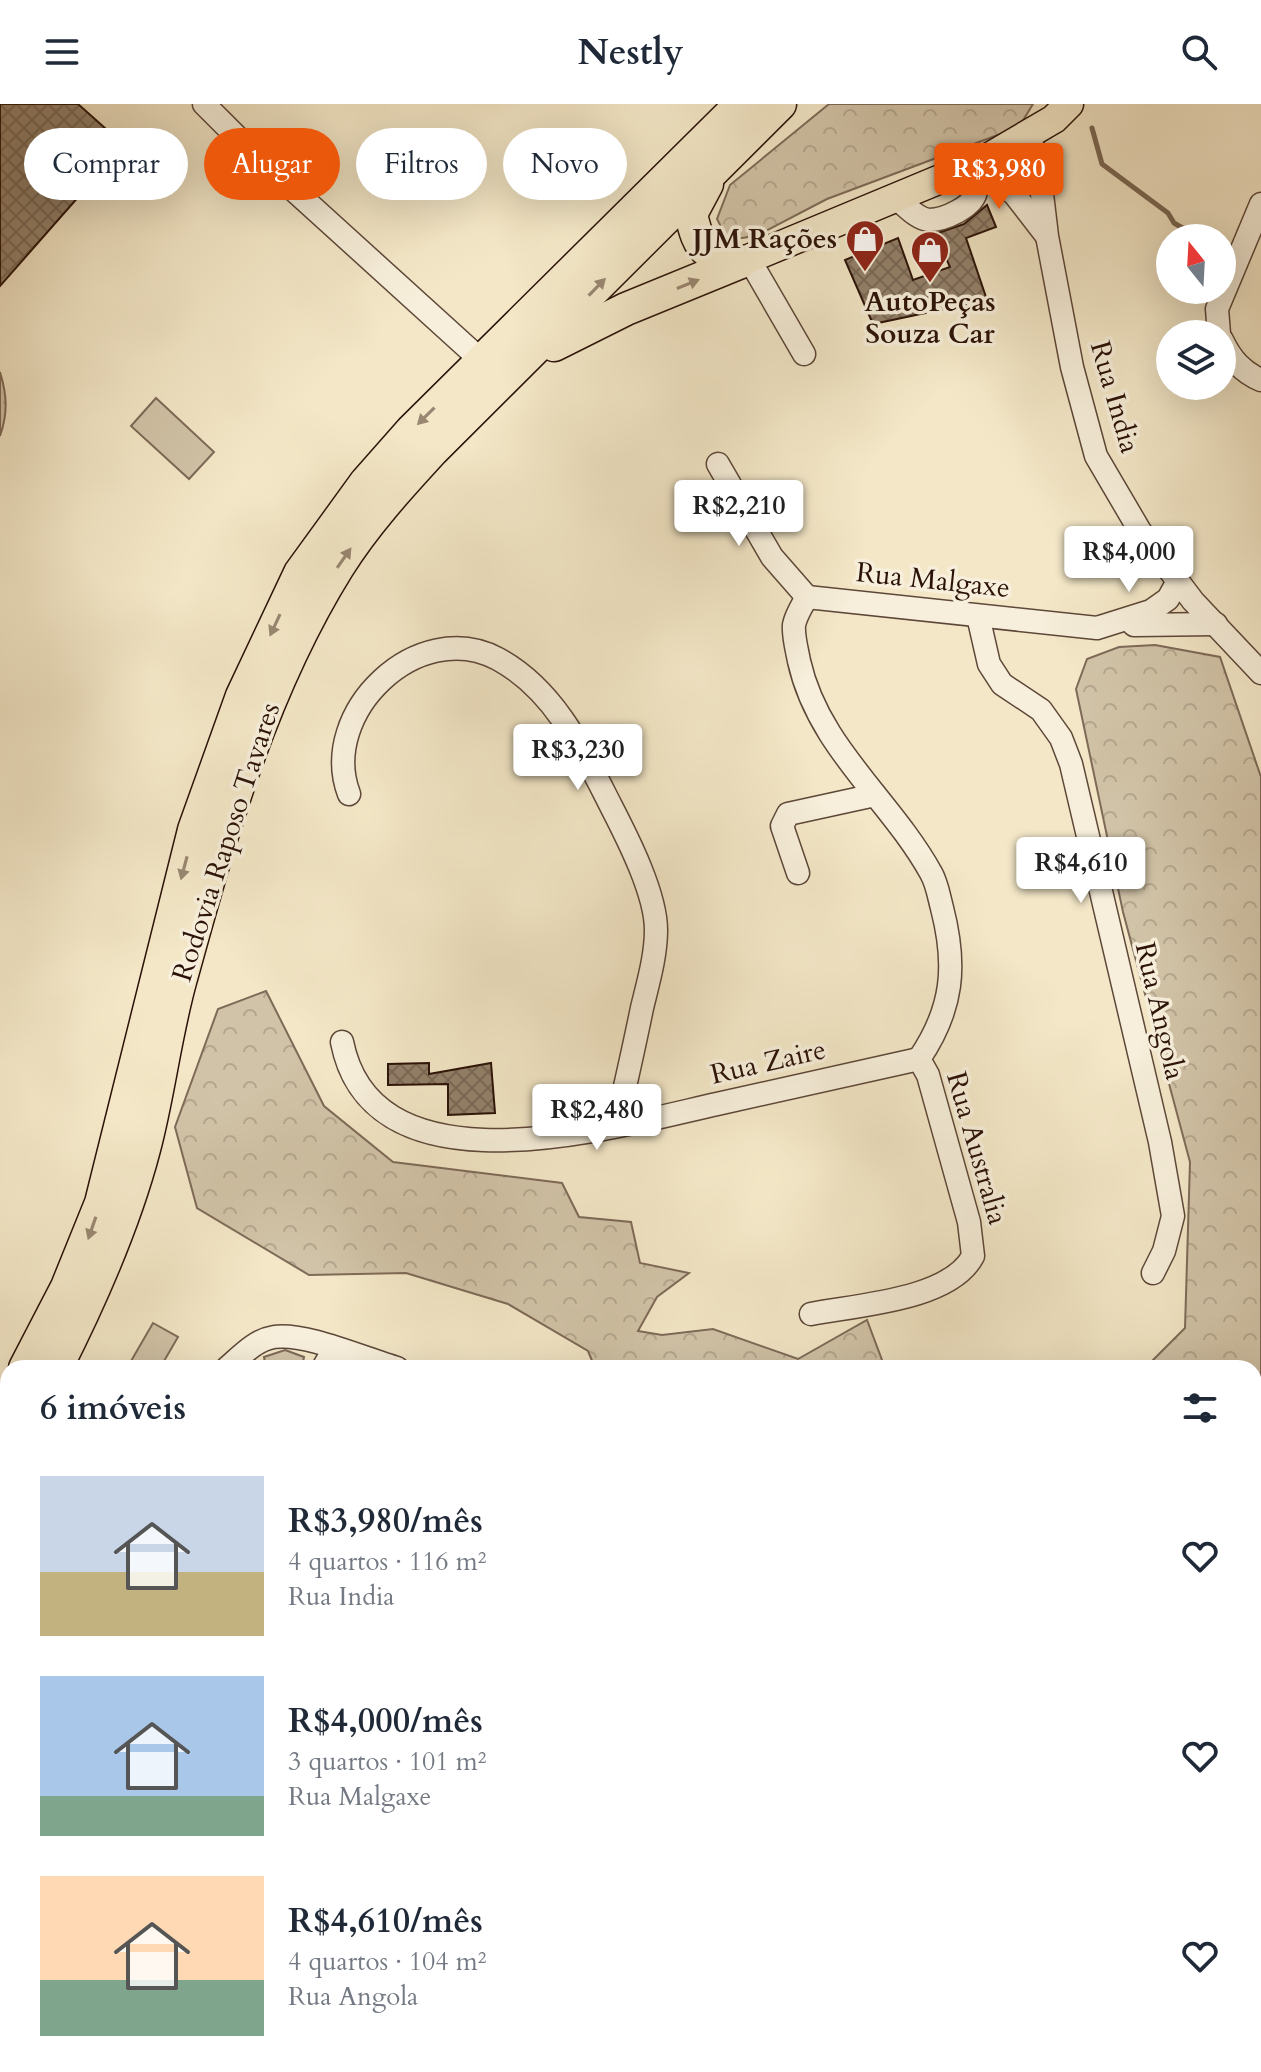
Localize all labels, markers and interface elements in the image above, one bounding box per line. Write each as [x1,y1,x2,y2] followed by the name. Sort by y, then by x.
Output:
[577,28,684,77] text: Nestly
[40,30,84,74] icon: menu
[1177,30,1221,74] icon: search
[24,128,188,200] chip: Comprar
[204,128,340,200] chip: Alugar
[356,128,487,200] chip: Filtros
[503,128,627,200] chip: Novo
[925,143,1073,211] pin: R$3,980
[952,151,1046,186] text: R$3,980
[844,218,886,273] shop icon: JJM Rações
[688,220,837,258] place label: JJM Rações
[1156,224,1236,304] north arrow
[1156,224,1236,400] map controls
[909,229,951,284] shop icon: AutoPeças Souza Car
[676,277,700,290] one-way arrow
[588,278,606,297] one-way arrow
[864,283,996,353] place label: AutoPeças Souza Car
[1156,320,1236,400] button: layers
[1081,337,1149,457] street label: Rua India
[417,406,436,425] one-way arrow
[665,480,813,548] pin: R$2,210
[692,488,786,523] text: R$2,210
[1055,526,1203,594] pin: R$4,000
[1082,534,1176,569] text: R$4,000
[336,548,351,569] one-way arrow
[854,553,1012,607] street label: Rua Malgaxe
[268,614,282,637] one-way arrow
[163,698,289,986] street label: Rodovia Raposo Tavares
[504,724,652,792] pin: R$3,230
[531,732,625,767] text: R$3,230
[1007,837,1155,905] pin: R$4,610
[1034,845,1128,880] text: R$4,610
[177,856,189,881] one-way arrow
[1126,938,1194,1084] street label: Rua Angola
[707,1030,829,1094] street label: Rua Zaire
[937,1067,1017,1229] street label: Rua Australia
[523,1084,671,1152] pin: R$2,480
[550,1092,644,1127] text: R$2,480
[85,1217,97,1241] one-way arrow
[40,1385,186,1431] text: 6 imóveis
[1178,1386,1222,1430] icon: filters
[288,1498,483,1544] text: R$3,980/mês
[104,1508,200,1604] icon: home
[1178,1534,1222,1578] icon: heart
[288,1544,486,1579] text: 4 quartos · 116 m²
[288,1579,395,1614] text: Rua India
[288,1698,483,1744] text: R$4,000/mês
[104,1708,200,1804] icon: home
[1178,1734,1222,1778] icon: heart
[288,1744,486,1779] text: 3 quartos · 101 m²
[288,1779,431,1814] text: Rua Malgaxe
[288,1898,483,1944] text: R$4,610/mês
[104,1908,200,2004] icon: home
[1178,1934,1222,1978] icon: heart
[288,1944,486,1979] text: 4 quartos · 104 m²
[288,1979,418,2014] text: Rua Angola

